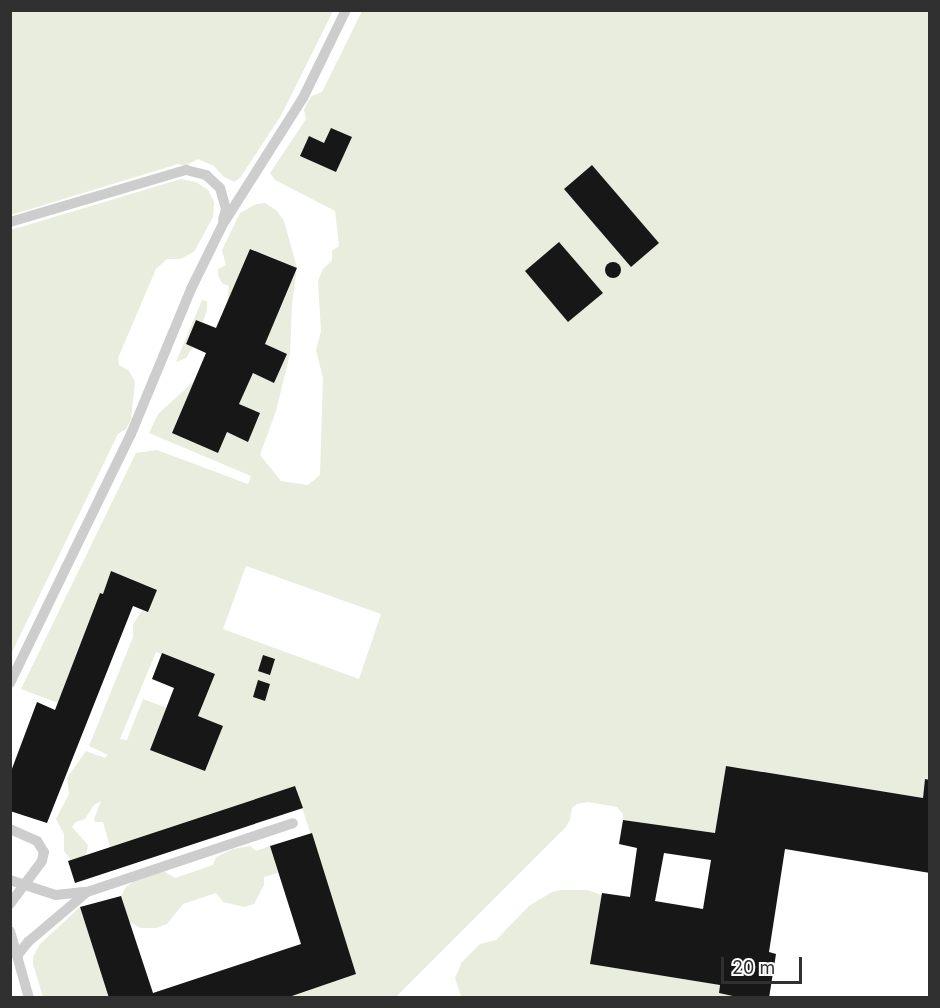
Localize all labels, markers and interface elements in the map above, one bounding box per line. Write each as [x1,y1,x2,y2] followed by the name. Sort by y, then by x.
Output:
[724,945,805,983] scale bar
[732,957,775,978] text: 20 m

